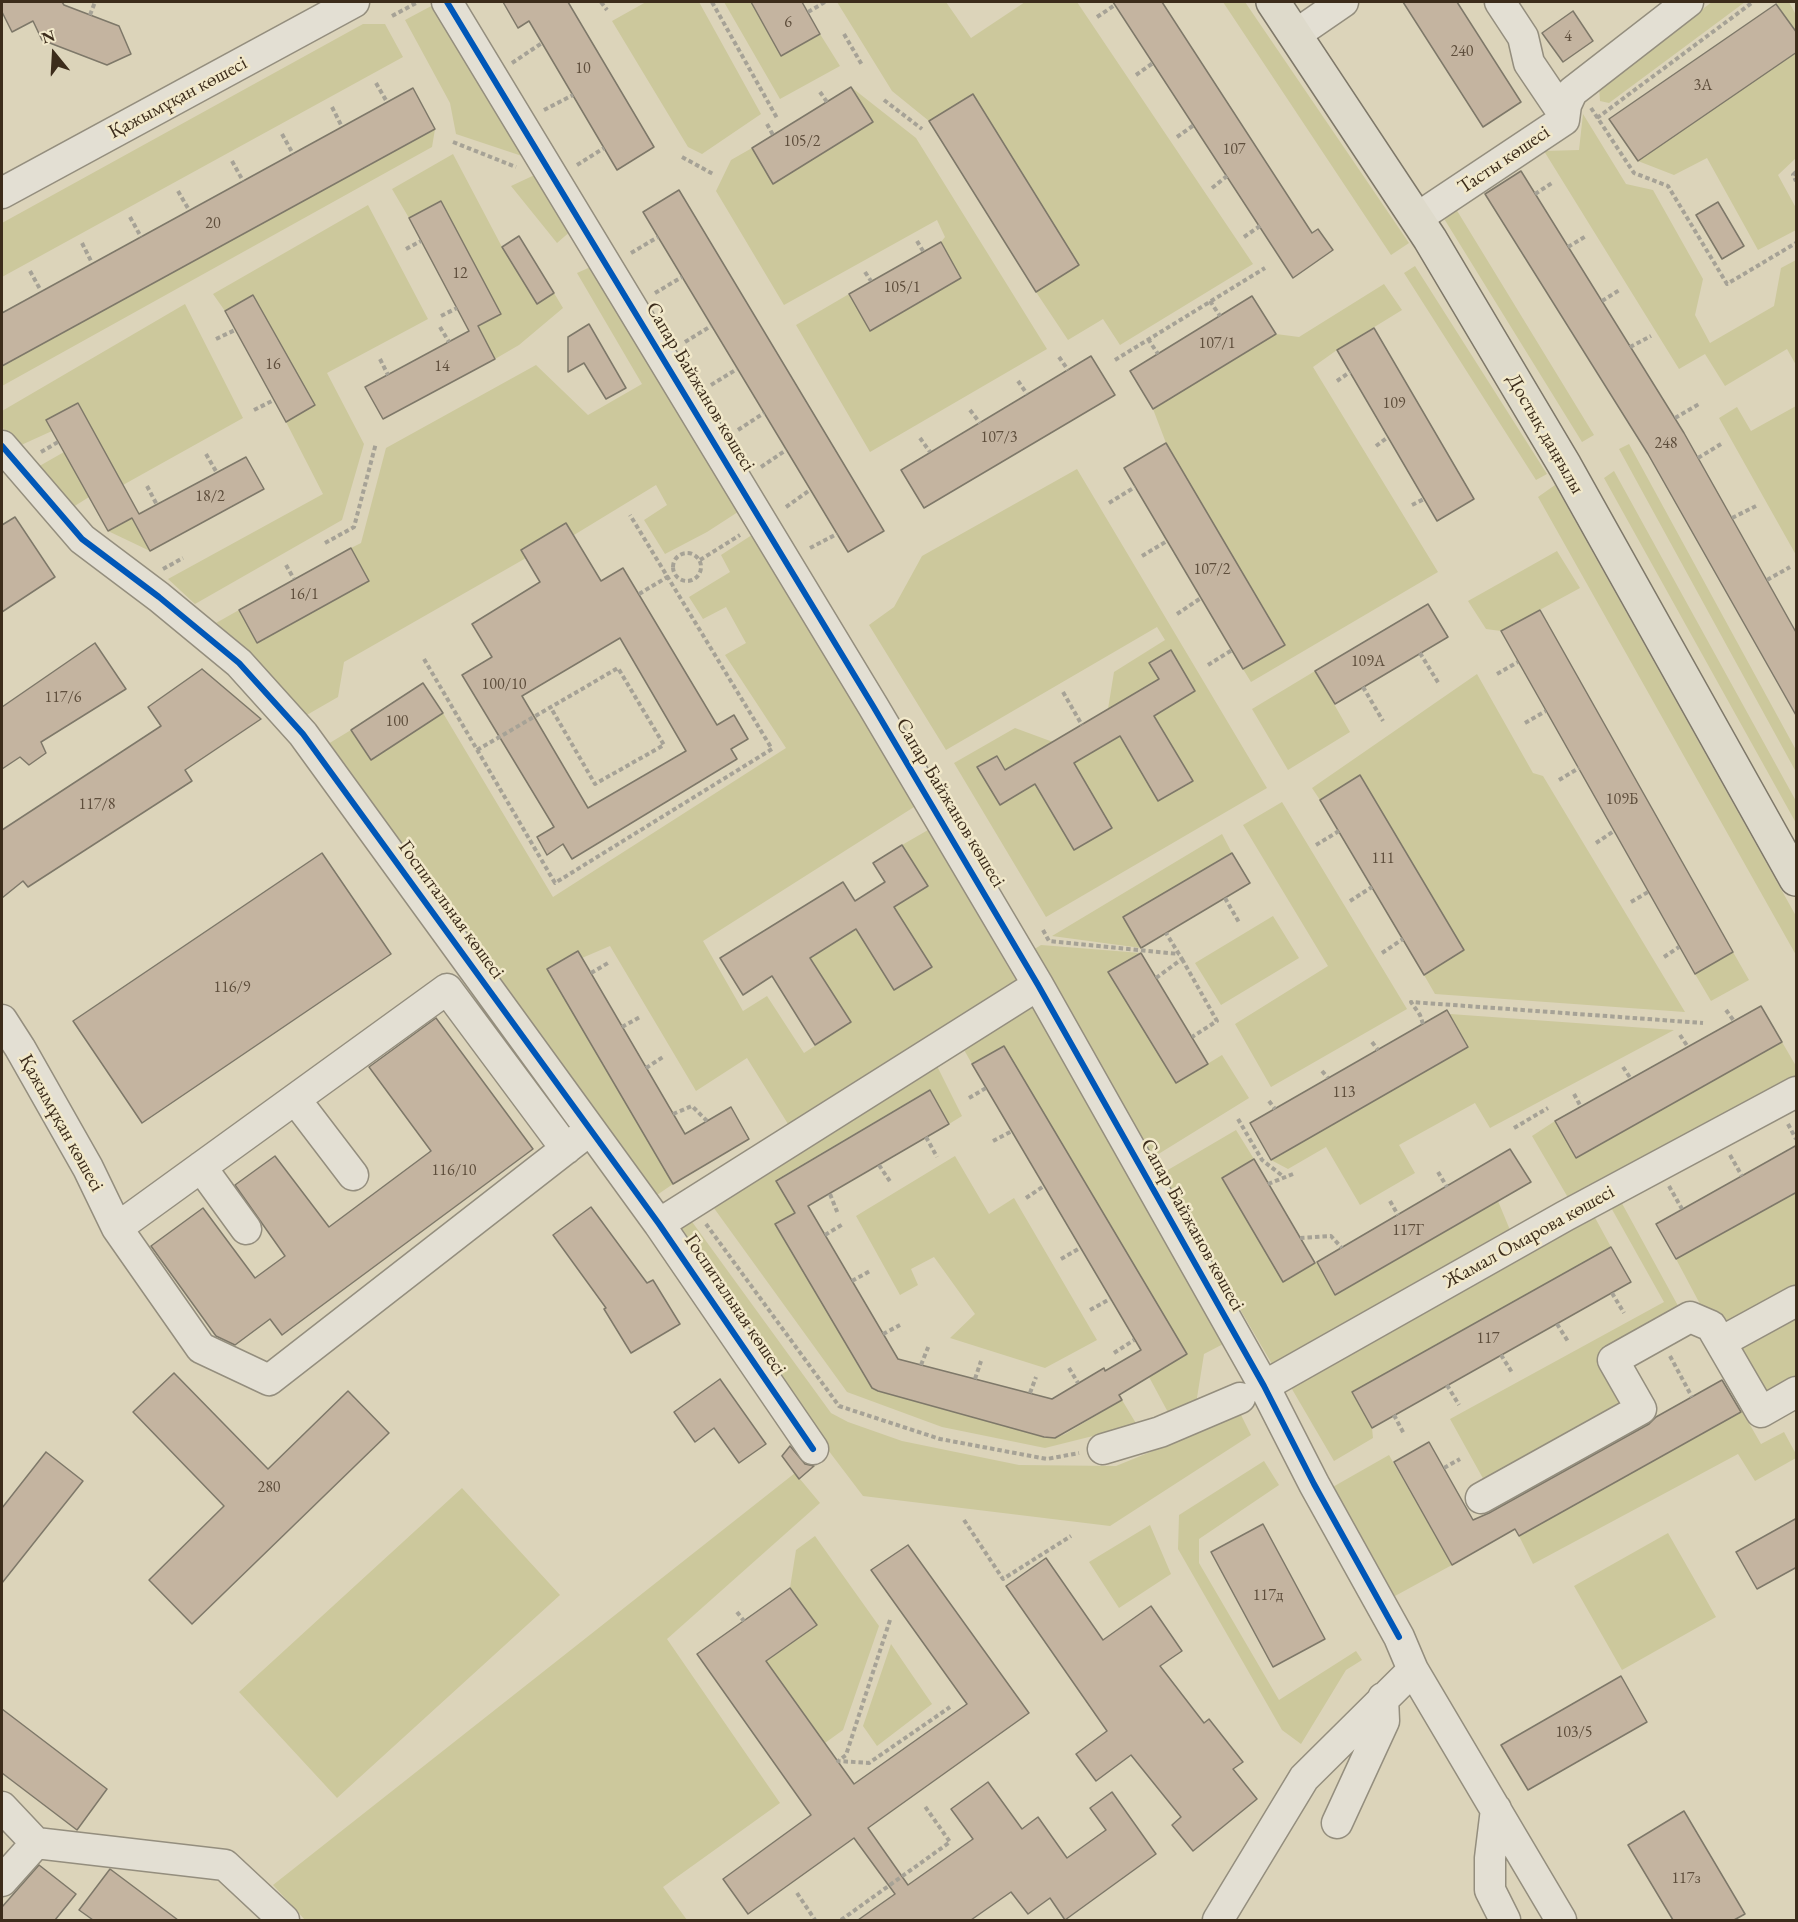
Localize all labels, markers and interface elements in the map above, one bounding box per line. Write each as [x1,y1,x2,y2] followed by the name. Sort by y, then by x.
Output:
[784,13,792,33] house number: 6
[24,24,84,84] north arrow
[39,24,58,48] text: N
[1564,27,1572,47] house number: 4
[1450,42,1474,62] house number: 240
[105,51,251,145] street label: Қажымұқан көшесі
[575,59,591,79] house number: 10
[1694,76,1712,96] house number: 3А
[1454,121,1554,199] street label: Тасты көшесі
[783,132,821,152] house number: 105/2
[1222,140,1246,160] house number: 107
[205,214,221,234] house number: 20
[452,264,468,284] house number: 12
[883,278,921,298] house number: 105/1
[640,298,760,476] street label: Сапар Байжанов көшесі
[1198,334,1236,354] house number: 107/1
[265,355,281,375] house number: 16
[434,357,450,377] house number: 14
[1501,370,1589,498] street label: Достық даңғылы
[1382,394,1406,414] house number: 109
[980,428,1018,448] house number: 107/3
[1654,434,1678,454] house number: 248
[195,487,225,507] house number: 18/2
[1193,560,1231,580] house number: 107/2
[289,585,319,605] house number: 16/1
[1351,652,1385,672] house number: 109А
[482,675,526,695] house number: 100/10
[44,688,82,708] house number: 117/6
[385,712,409,732] house number: 100
[890,714,1010,892] street label: Сапар Байжанов көшесі
[1606,790,1638,810] house number: 109Б
[78,795,116,815] house number: 117/8
[393,836,509,984] street label: Госпитальная көшесі
[1371,849,1395,869] house number: 111
[213,978,251,998] house number: 116/9
[13,1050,109,1196] street label: Қажымұқан көшесі
[1332,1083,1356,1103] house number: 113
[1135,1135,1249,1315] street label: Сапар Байжанов көшесі
[432,1161,476,1181] house number: 116/10
[1439,1180,1619,1294] street label: Жамал Омарова көшесі
[1392,1221,1424,1241] house number: 117Г
[679,1230,791,1380] street label: Госпитальная көшесі
[1476,1329,1500,1349] house number: 117
[257,1478,281,1498] house number: 280
[1253,1586,1283,1606] house number: 117д
[1555,1723,1593,1743] house number: 103/5
[1671,1869,1701,1889] house number: 117з

